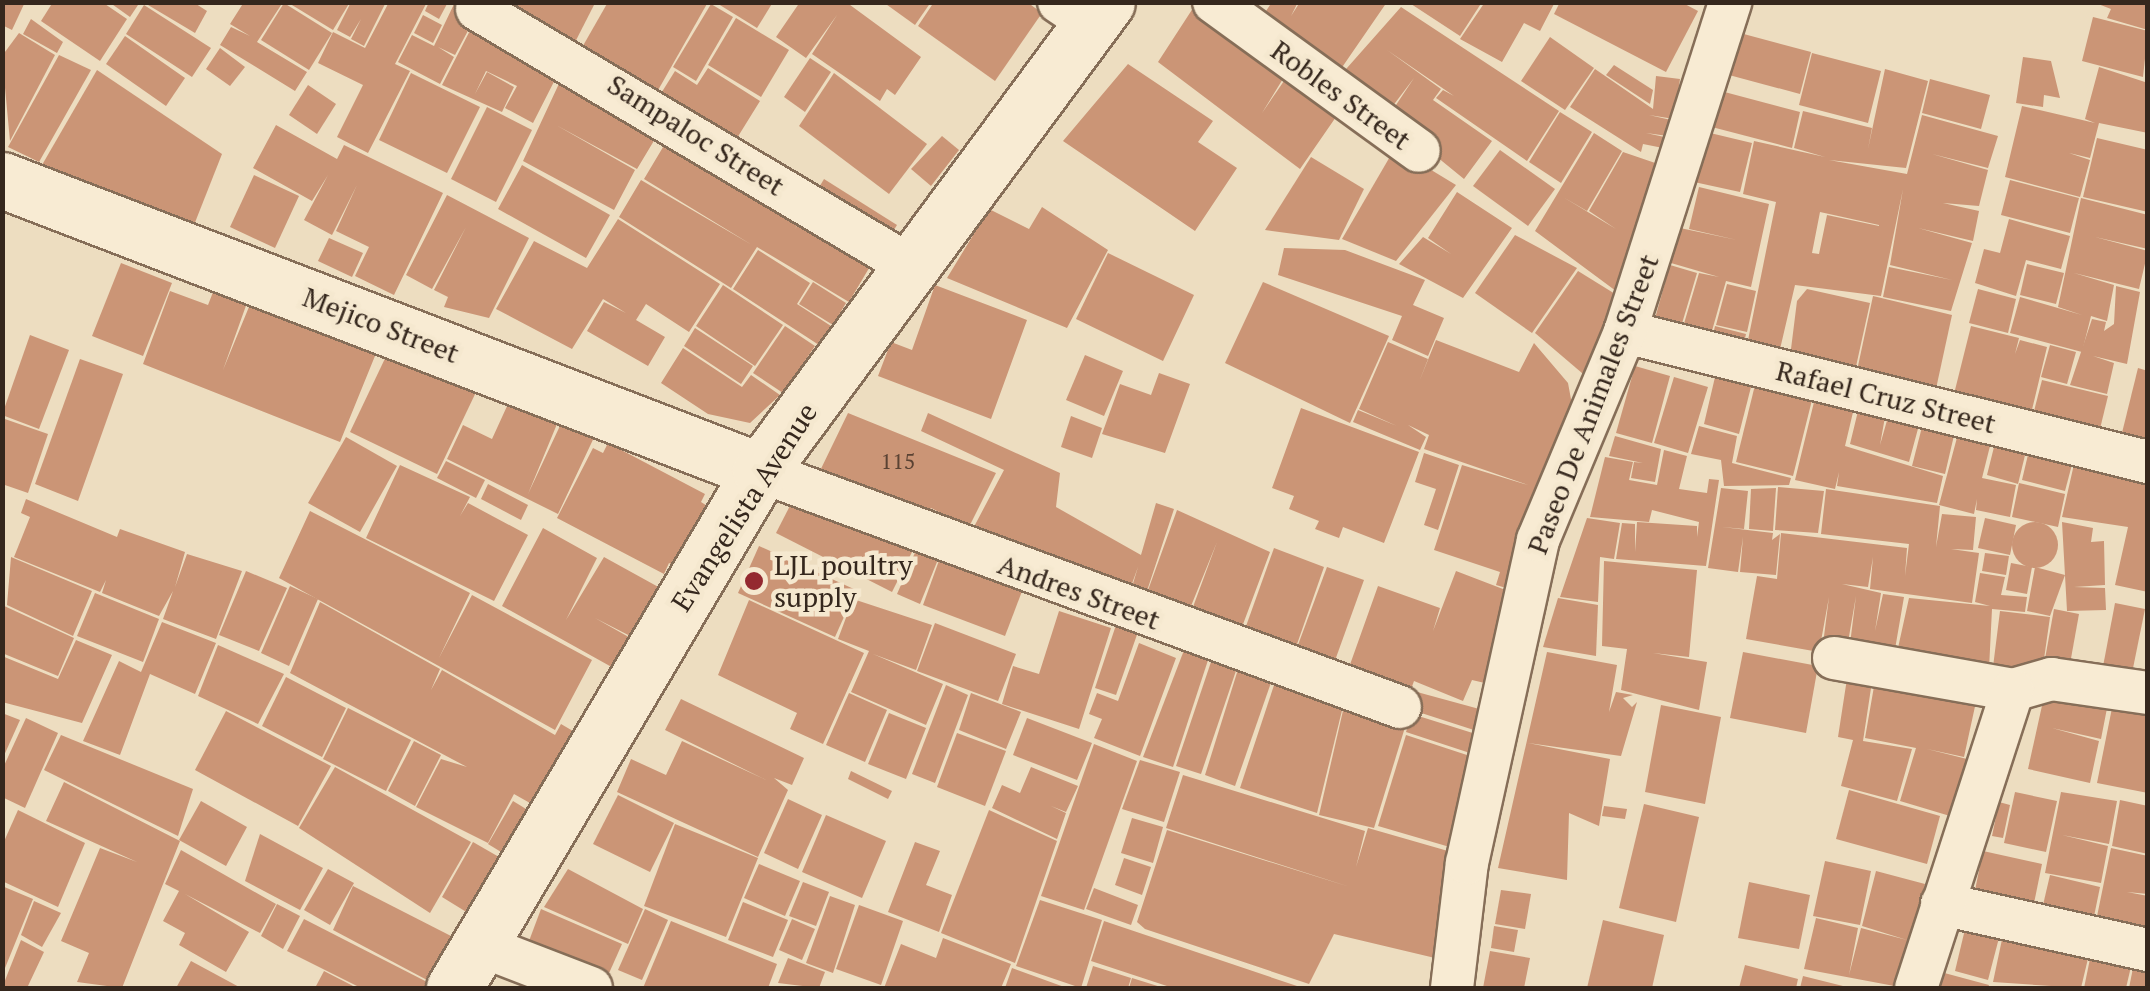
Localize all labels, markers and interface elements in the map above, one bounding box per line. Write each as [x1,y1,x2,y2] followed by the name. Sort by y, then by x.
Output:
[1265,33,1417,157] street label: Robles Street
[602,67,790,203] street label: Sampaloc Street
[1520,249,1666,559] street label: Paseo De Animales Street
[298,280,464,370] street label: Mejico Street
[1773,353,1999,441] street label: Rafael Cruz Street
[664,396,824,618] street label: Evangelista Avenue
[880,448,916,474] house number: 115
[993,547,1165,637] street label: Andres Street
[774,548,913,614] place label: LJL poultry supply
[743,570,765,592] marker: LJL poultry supply

